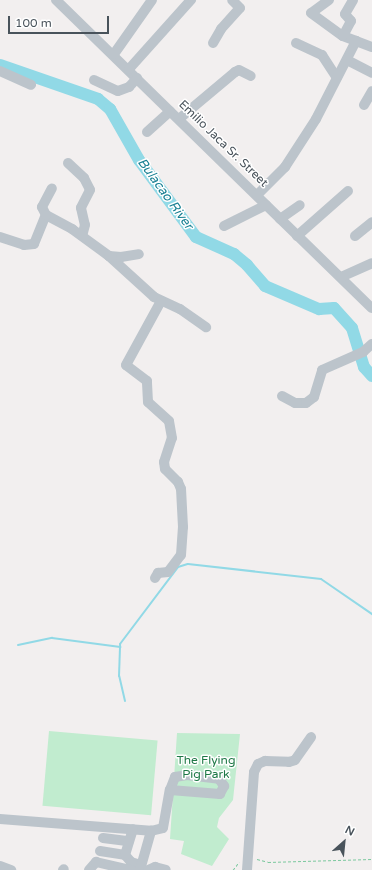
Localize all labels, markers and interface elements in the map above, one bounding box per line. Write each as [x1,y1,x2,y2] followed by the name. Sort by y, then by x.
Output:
[10,8,111,34] scale bar
[15,16,52,30] text: 100 m
[175,98,271,190] street label: Emilio Jaca Sr. Street
[134,155,196,233] water label: Bulacao River
[177,754,235,782] park label: The Flying Pig Park
[324,822,364,862] north arrow
[343,823,357,839] text: N

